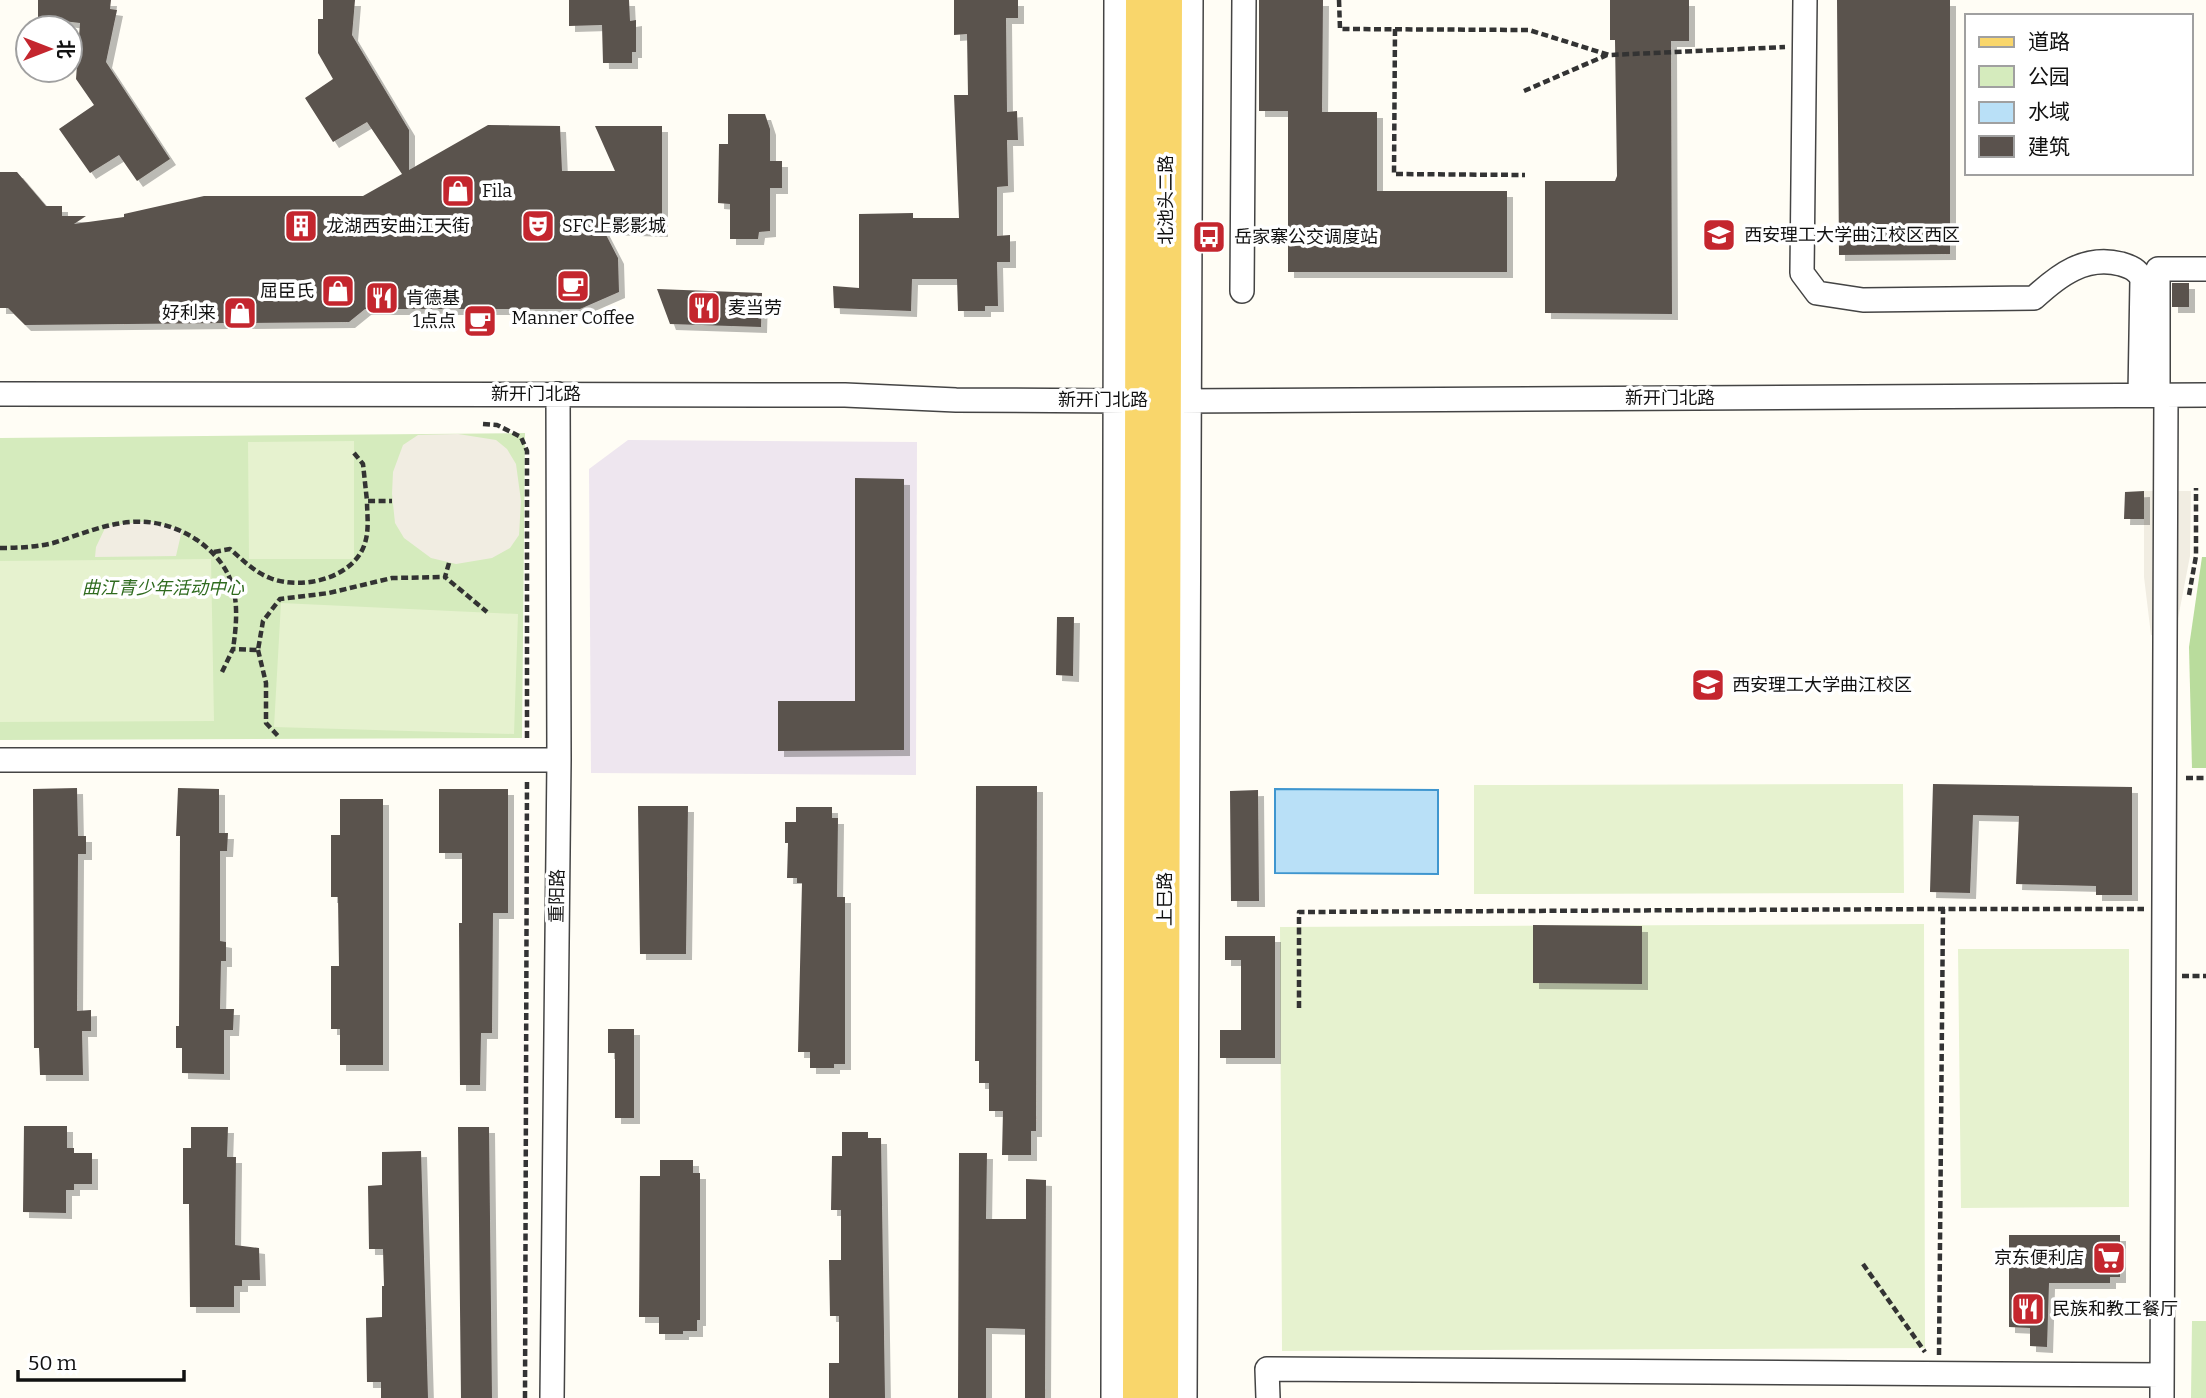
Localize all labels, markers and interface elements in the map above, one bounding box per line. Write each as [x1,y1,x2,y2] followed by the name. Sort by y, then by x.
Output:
[14,14,84,84] north arrow
[1965,14,2192,175] legend
[2028,29,2070,55] text: 道路
[54,39,77,59] text: 北
[2028,64,2070,90] text: 公园
[2028,99,2070,125] text: 水域
[2028,134,2070,160] text: 建筑
[1155,155,1177,245] street label: 北池头二路
[439,172,477,210] shop icon: Fila
[482,180,512,202] place label: Fila
[282,207,320,245] building icon: 龙湖西安曲江天街
[519,207,557,245] theatre icon: SFC上影影城
[326,215,470,237] place label: 龙湖西安曲江天街
[562,215,666,237] place label: SFC上影影城
[1700,216,1738,254] school or university icon: 西安理工大学曲江校区西区
[1190,218,1228,256] bus stop icon: 岳家寨公交调度站
[1744,224,1960,246] place label: 西安理工大学曲江校区西区
[1234,226,1378,248] place label: 岳家寨公交调度站
[554,267,592,305] cafe icon: Manner Coffee
[319,272,357,310] shop icon: 屈臣氏
[363,279,401,317] restaurant icon: 肯德基
[260,280,314,302] place label: 屈臣氏
[406,287,460,309] place label: 肯德基
[685,289,723,327] restaurant icon: 麦当劳
[221,294,259,332] shop icon: 好利来
[728,297,782,319] place label: 麦当劳
[162,302,216,324] place label: 好利来
[461,302,499,340] cafe icon: 1点点
[512,307,635,329] place label: Manner Coffee
[413,310,456,332] place label: 1点点
[491,383,581,405] street label: 新开门北路
[1625,387,1715,409] street label: 新开门北路
[1058,389,1148,411] street label: 新开门北路
[82,577,245,599] park label: 曲江青少年活动中心
[1689,666,1727,704] school or university icon: 西安理工大学曲江校区
[1732,674,1912,696] place label: 西安理工大学曲江校区
[546,869,568,923] street label: 重阳路
[1154,872,1176,926] street label: 上巳路
[2090,1239,2128,1277] supermarket icon: 京东便利店
[1994,1247,2084,1269] place label: 京东便利店
[2009,1290,2047,1328] restaurant icon: 民族和教工餐厅
[2052,1298,2178,1320] place label: 民族和教工餐厅
[18,1338,184,1382] scale bar
[28,1350,77,1376] text: 50 m

